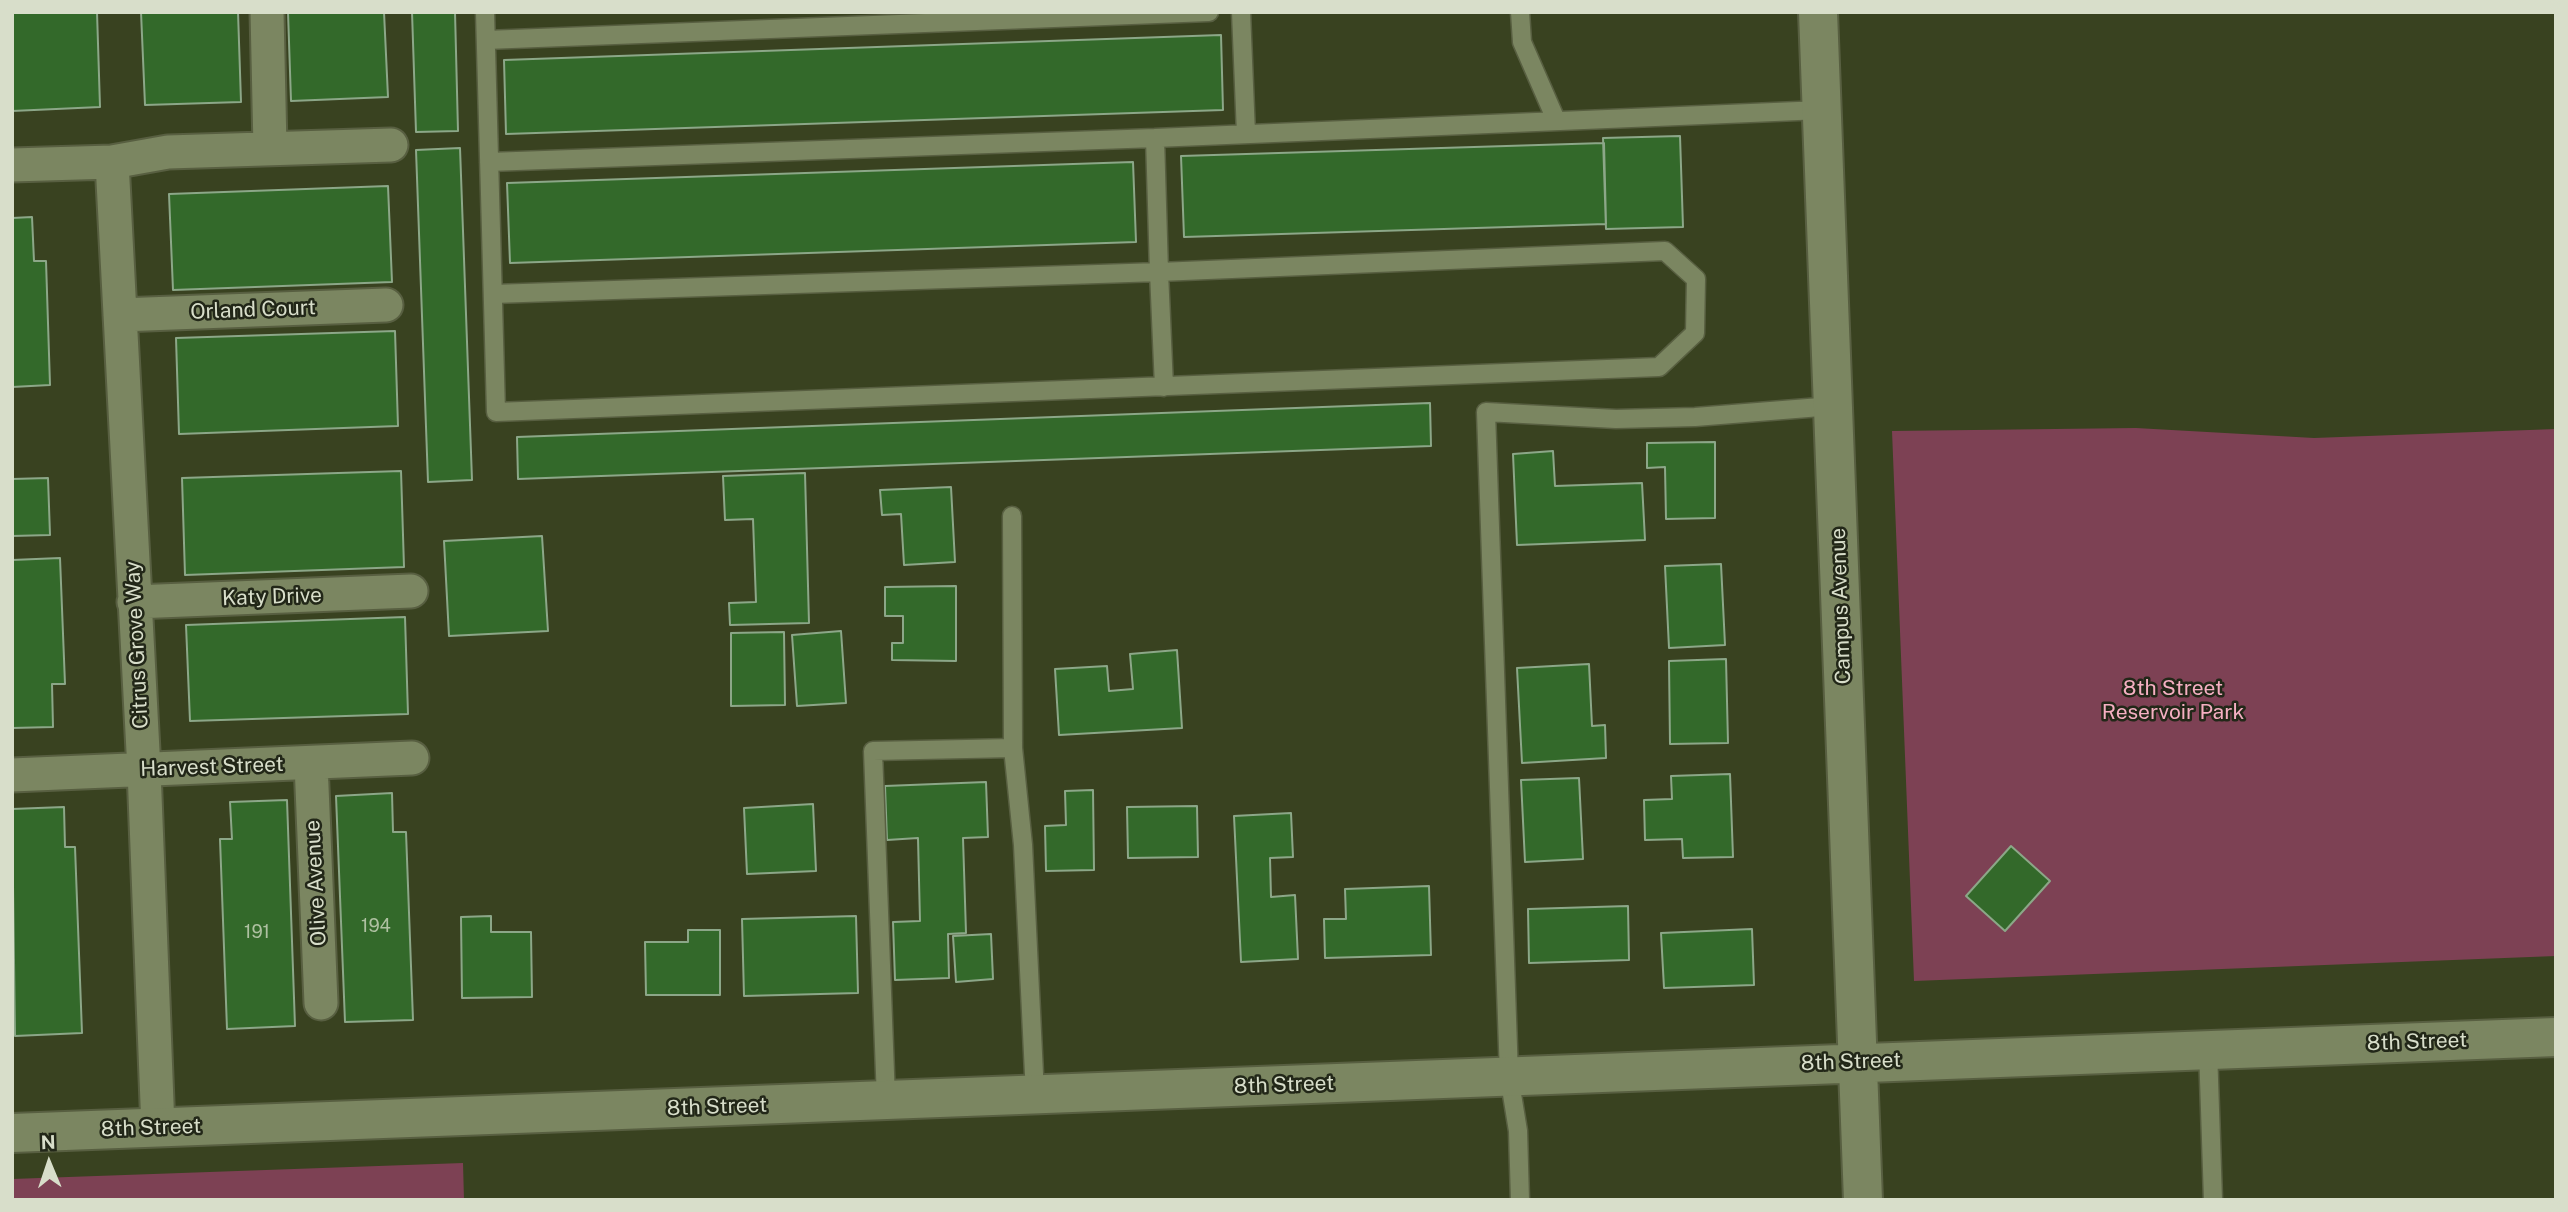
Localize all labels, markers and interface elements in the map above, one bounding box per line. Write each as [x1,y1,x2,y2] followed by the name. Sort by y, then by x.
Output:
[190,295,316,325] street label: Orland Court
[1826,527,1856,685] street label: Campus Avenue
[120,560,154,730] street label: Citrus Grove Way
[222,583,322,611] street label: Katy Drive
[2102,676,2244,726] park label: 8th Street Reservoir Park
[140,752,284,782] street label: Harvest Street
[300,819,332,947] street label: Olive Avenue
[361,915,391,937] house number: 194
[244,921,270,943] house number: 191
[2366,1028,2468,1056] street label: 8th Street
[1800,1048,1902,1076] street label: 8th Street
[1233,1071,1335,1099] street label: 8th Street
[666,1093,768,1121] street label: 8th Street
[100,1114,202,1142] street label: 8th Street
[14,1128,84,1198] north arrow
[40,1131,56,1153] text: N

